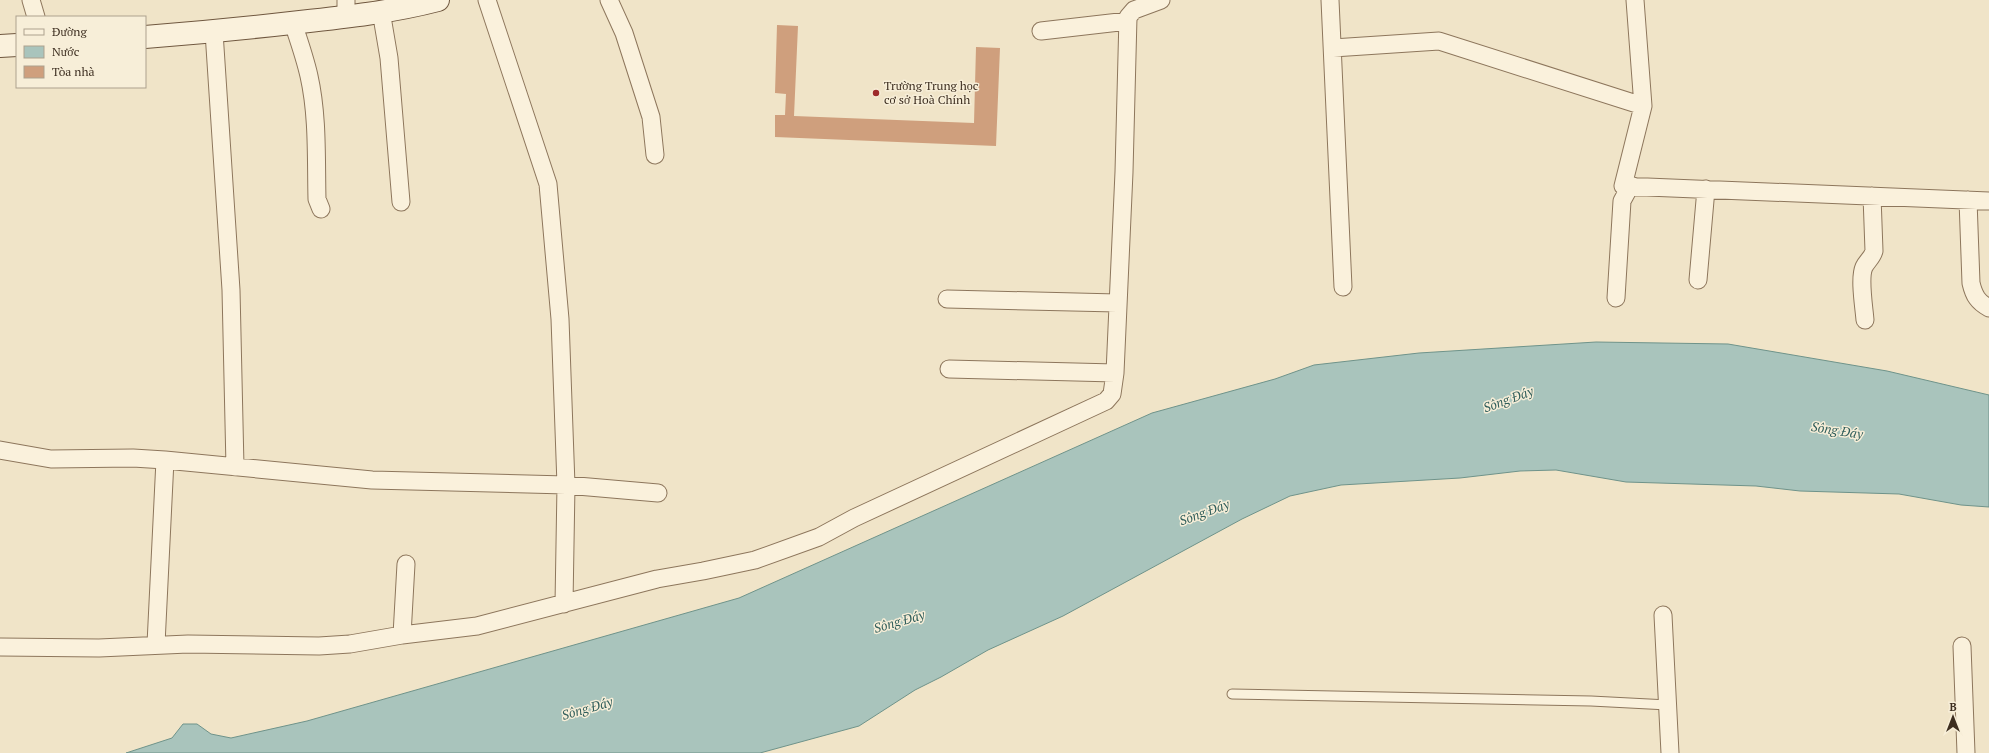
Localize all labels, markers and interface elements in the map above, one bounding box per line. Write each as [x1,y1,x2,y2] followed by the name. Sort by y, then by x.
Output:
[16,16,146,88] legend
[52,24,87,39] text: Đường
[52,44,80,59] text: Nước
[52,64,95,79] text: Tòa nhà
[884,78,979,107] place label: Trường Trung học cơ sở Hoà Chính
[871,88,881,98] marker: Trường Trung học cơ sở Hoà Chính
[1480,381,1537,416] water label: Sông Đáy
[1810,417,1865,443] water label: Sông Đáy
[1176,494,1233,529] water label: Sông Đáy
[871,605,928,637] water label: Sông Đáy
[559,692,616,724] water label: Sông Đáy
[1933,697,1973,737] north arrow
[1949,700,1957,714] text: B

